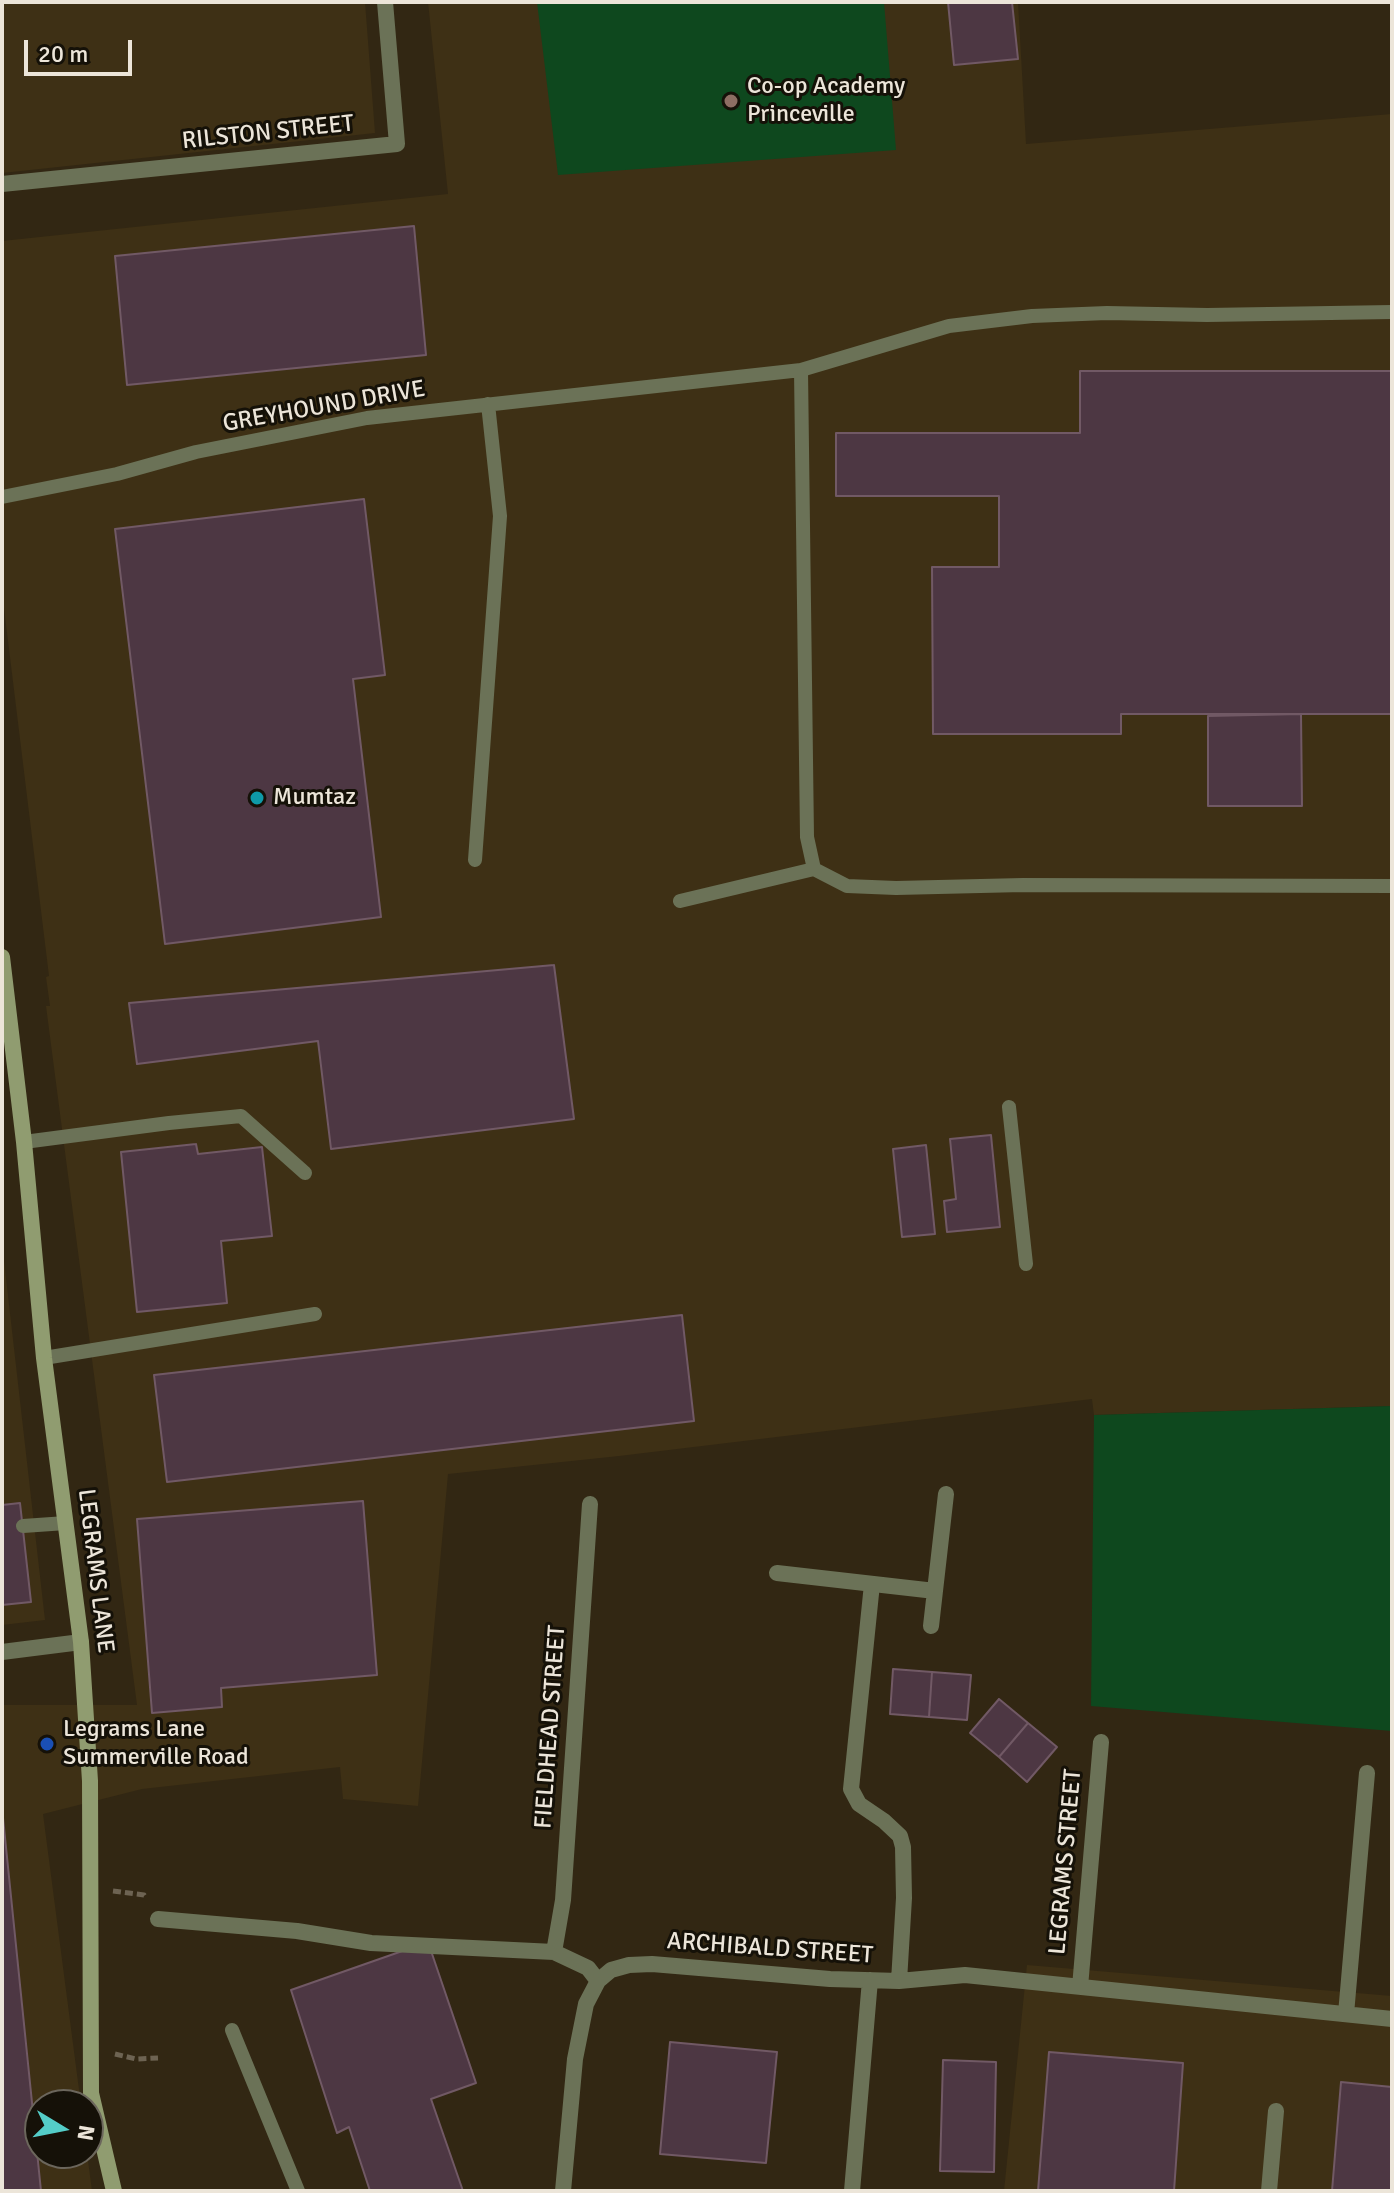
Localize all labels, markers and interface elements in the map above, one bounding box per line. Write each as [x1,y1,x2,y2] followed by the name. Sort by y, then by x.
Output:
[28,24,136,74] scale bar
[38,39,88,69] text: 20 m
[747,73,905,129] place label: Co-op Academy Princeville
[722,92,740,110] marker: Co-op Academy Princeville
[181,110,355,156] street label: RILSTON STREET
[221,375,427,439] street label: GREYHOUND DRIVE
[273,784,356,812] place label: Mumtaz
[248,789,266,807] marker: Mumtaz
[71,1487,119,1655] street label: LEGRAMS LANE
[530,1624,572,1830] street label: FIELDHEAD STREET
[63,1716,249,1772] place label: Legrams Lane Summerville Road
[38,1735,56,1753] marker: Legrams Lane Summerville Road
[1044,1768,1088,1956] street label: LEGRAMS STREET
[666,1927,874,1971] street label: ARCHIBALD STREET
[24,2089,104,2169] north arrow
[72,2123,101,2143] text: N

